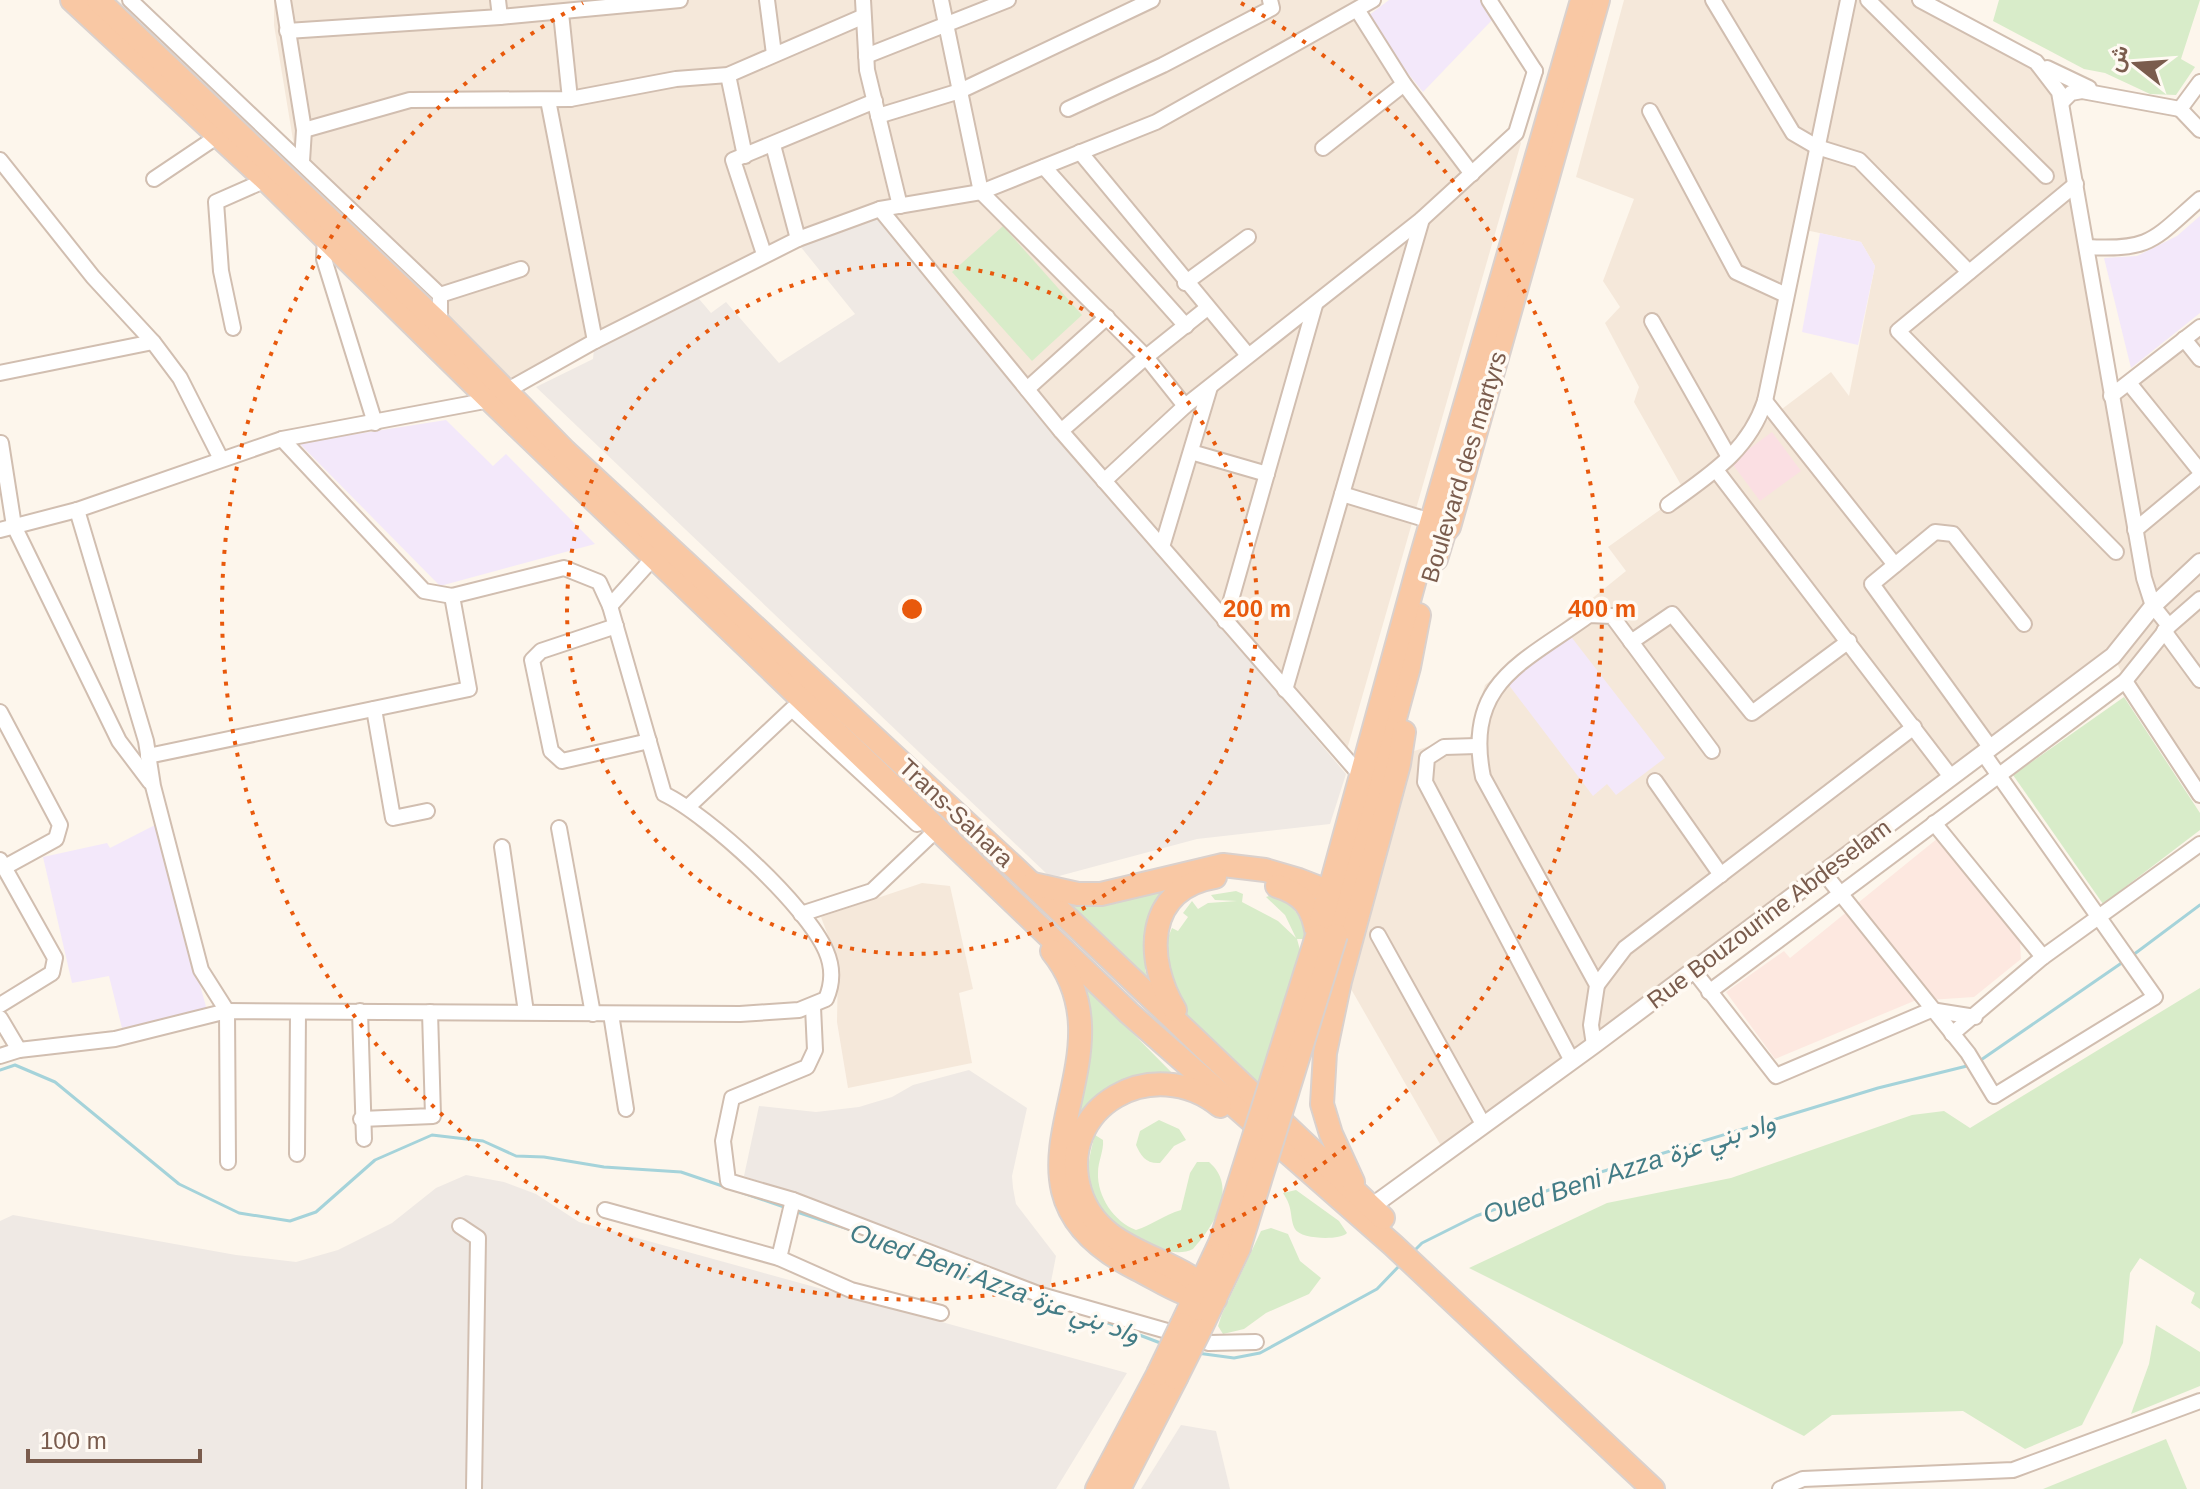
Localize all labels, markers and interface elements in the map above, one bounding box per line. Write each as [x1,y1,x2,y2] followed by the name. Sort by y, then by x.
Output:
[2096,24,2176,104] north arrow
[2102,42,2134,75] text: ش
[1416,348,1512,586] street label: Boulevard des martyrs
[898,595,926,623] centre of rings
[1223,595,1291,622] text: 200 m
[1568,595,1636,622] text: 400 m
[894,753,1019,873] street label: Trans-Sahara
[1642,813,1896,1014] street label: Rue Bouzourine Abdeselam
[1479,1106,1781,1235] water label: Oued Beni Azza واد بني عزة
[844,1217,1144,1355] water label: Oued Beni Azza واد بني عزة
[28,1413,200,1463] scale bar
[40,1427,107,1454] text: 100 m

